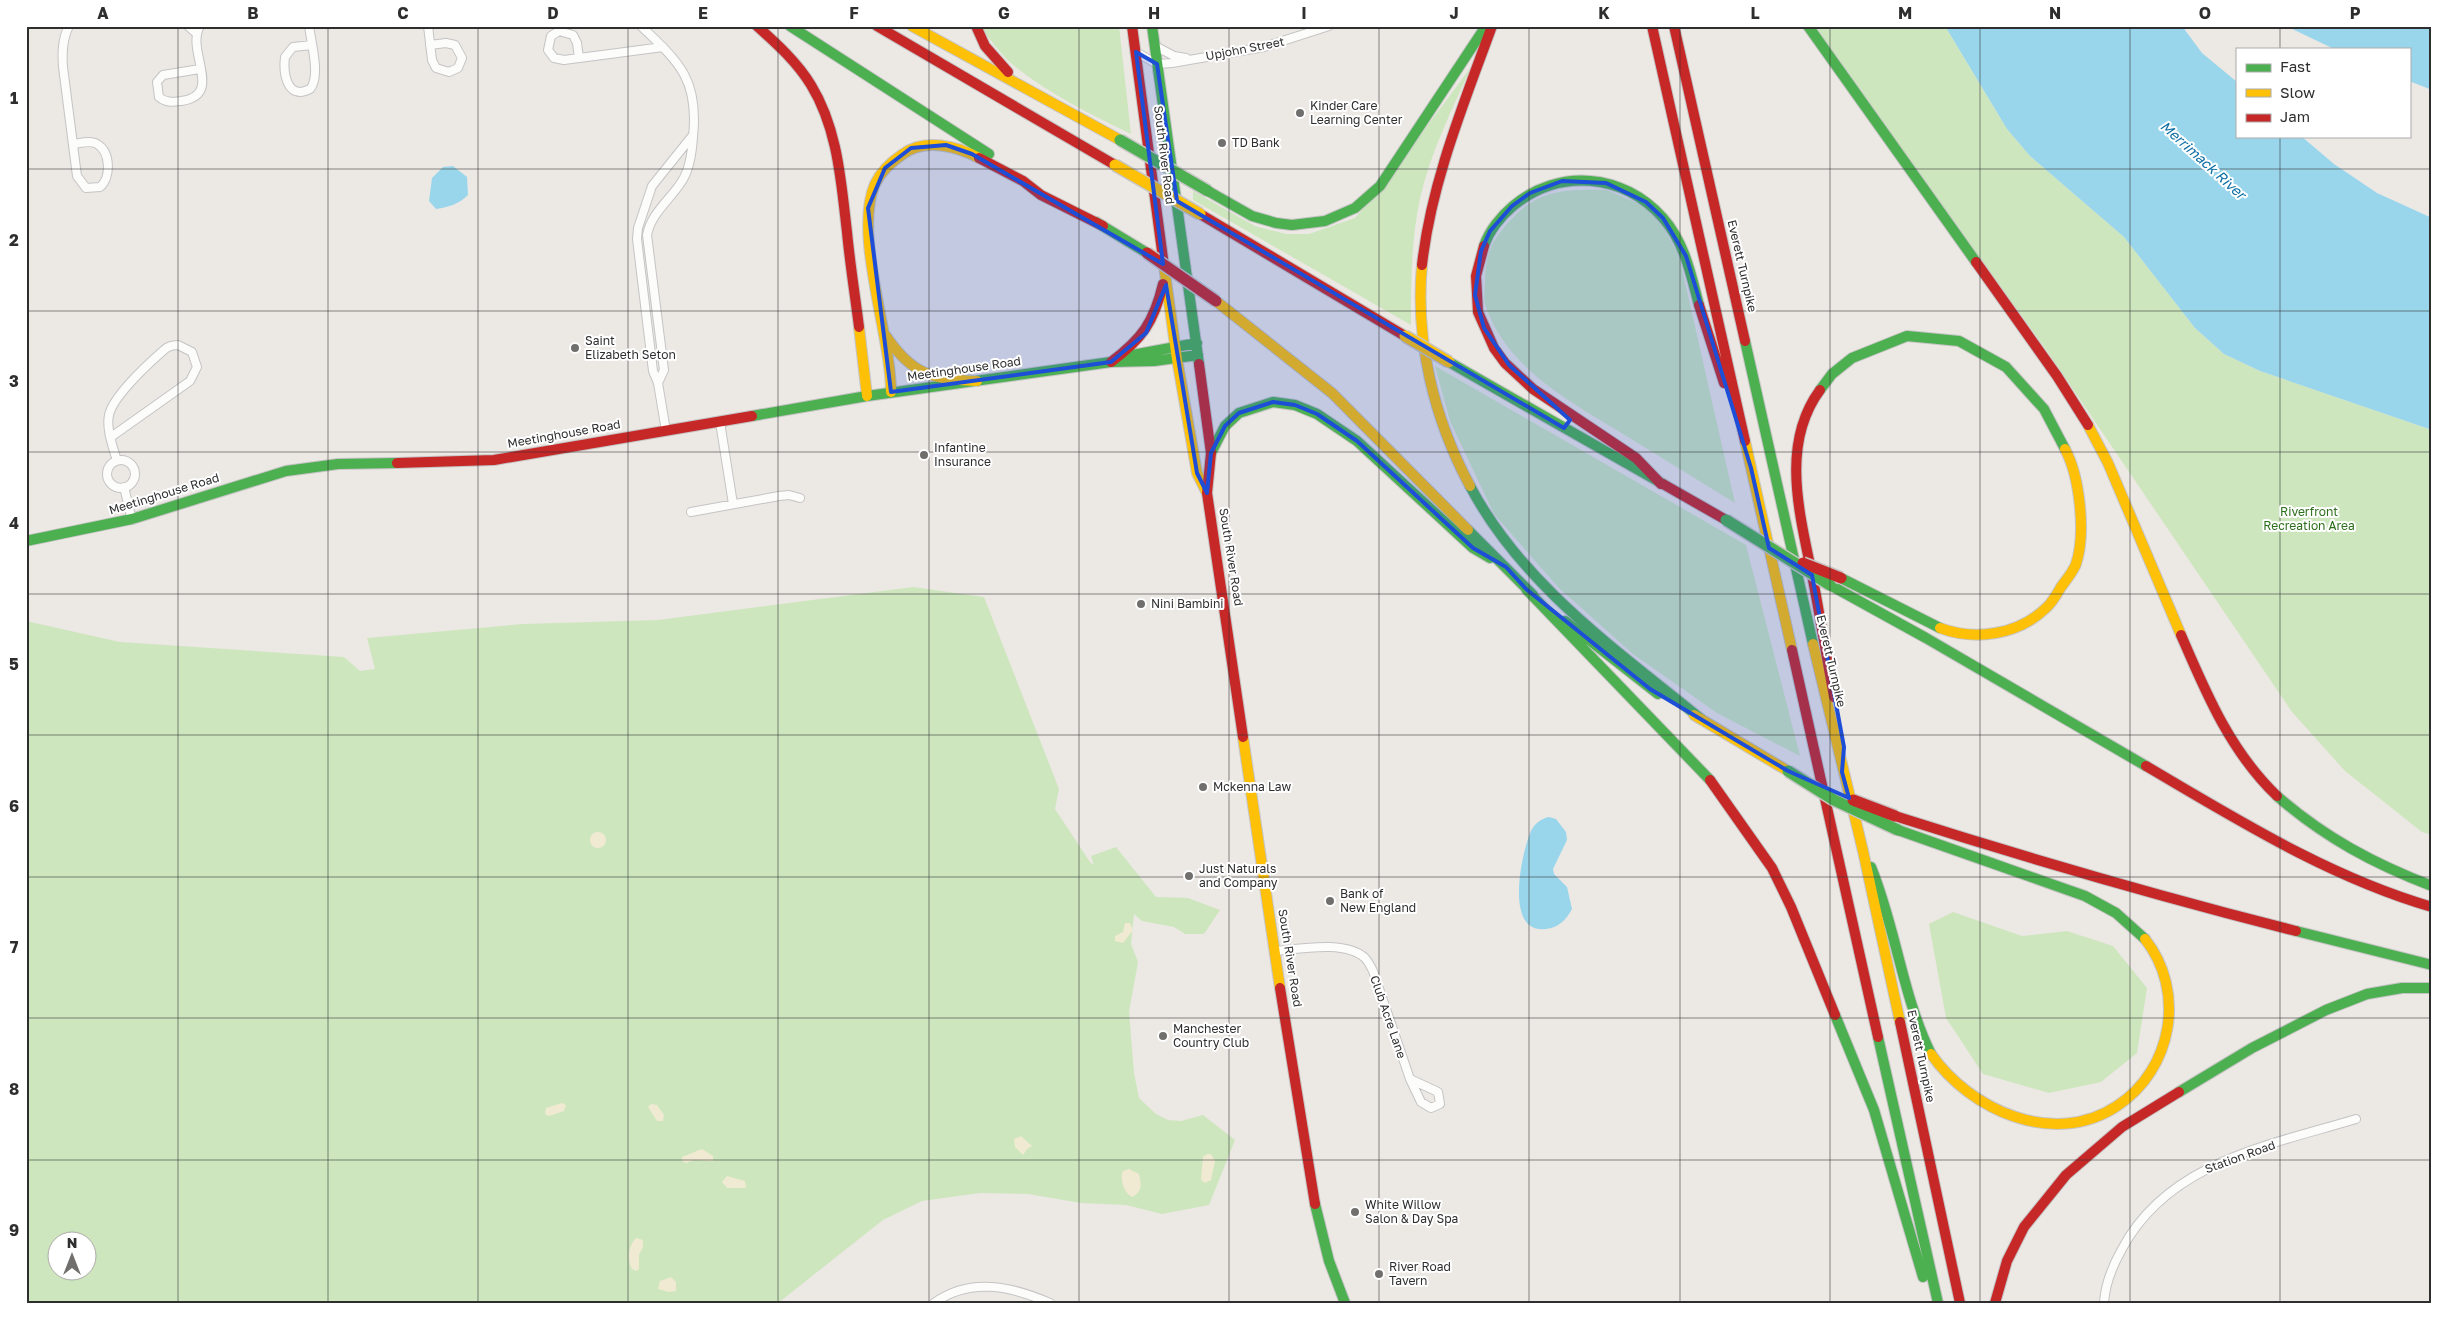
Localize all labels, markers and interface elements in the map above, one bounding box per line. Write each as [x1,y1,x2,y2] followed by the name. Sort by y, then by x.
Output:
[97,3,109,23] text: A
[247,3,259,23] text: B
[397,3,409,23] text: C
[547,3,559,23] text: D
[698,3,708,23] text: E
[849,3,859,23] text: F
[998,3,1010,23] text: G
[1148,3,1160,23] text: H
[1301,3,1307,23] text: I
[1449,3,1459,23] text: J
[1598,3,1610,23] text: K
[1750,3,1760,23] text: L
[1898,3,1912,23] text: M
[2049,3,2061,23] text: N
[2199,3,2211,23] text: O
[2350,3,2361,23] text: P
[1204,33,1286,63] street label: Upjohn Street
[2236,48,2410,138] legend
[2280,57,2311,75] text: Fast
[2280,83,2315,101] text: Slow
[10,88,18,108] text: 1
[1310,98,1403,127] place label: Kinder Care Learning Center
[1151,105,1178,205] street label: South River Road
[1294,107,1306,119] marker: Kinder Care Learning Center
[2280,107,2310,125] text: Jam
[2157,117,2251,204] water label: Merrimack River
[1232,135,1280,150] place label: TD Bank
[1216,137,1228,149] marker: TD Bank
[1725,218,1760,314] street label: Everett Turnpike
[9,230,19,250] text: 2
[585,333,676,362] place label: Saint Elizabeth Seton
[569,342,581,354] marker: Saint Elizabeth Seton
[906,353,1022,384] street label: Meetinghouse Road
[9,371,19,391] text: 3
[506,416,622,451] street label: Meetinghouse Road
[934,440,991,469] place label: Infantine Insurance
[918,449,930,461] marker: Infantine Insurance
[107,470,221,517] street label: Meetinghouse Road
[2263,504,2355,533] park label: Riverfront Recreation Area
[1216,507,1247,607] street label: South River Road
[9,513,19,533] text: 4
[1151,596,1224,611] place label: Nini Bambini
[1135,598,1147,610] marker: Nini Bambini
[1814,613,1849,709] street label: Everett Turnpike
[9,654,19,674] text: 5
[1213,779,1292,794] place label: Mckenna Law
[1197,781,1209,793] marker: Mckenna Law
[9,796,19,816] text: 6
[1199,861,1278,890] place label: Just Naturals and Company
[1183,870,1195,882] marker: Just Naturals and Company
[1340,886,1416,915] place label: Bank of New England
[1324,895,1336,907] marker: Bank of New England
[1275,908,1306,1008] street label: South River Road
[10,937,19,957] text: 7
[1367,973,1410,1060] street label: Club Acre Lane
[1904,1008,1939,1104] street label: Everett Turnpike
[1173,1021,1249,1050] place label: Manchester Country Club
[1157,1030,1169,1042] marker: Manchester Country Club
[9,1079,19,1099] text: 8
[2203,1137,2277,1176] street label: Station Road
[1365,1197,1458,1226] place label: White Willow Salon & Day Spa
[1349,1206,1361,1218] marker: White Willow Salon & Day Spa
[9,1220,19,1240] text: 9
[48,1232,98,1282] north arrow
[67,1234,77,1251] text: N
[1389,1259,1451,1288] place label: River Road Tavern
[1373,1268,1385,1280] marker: River Road Tavern

